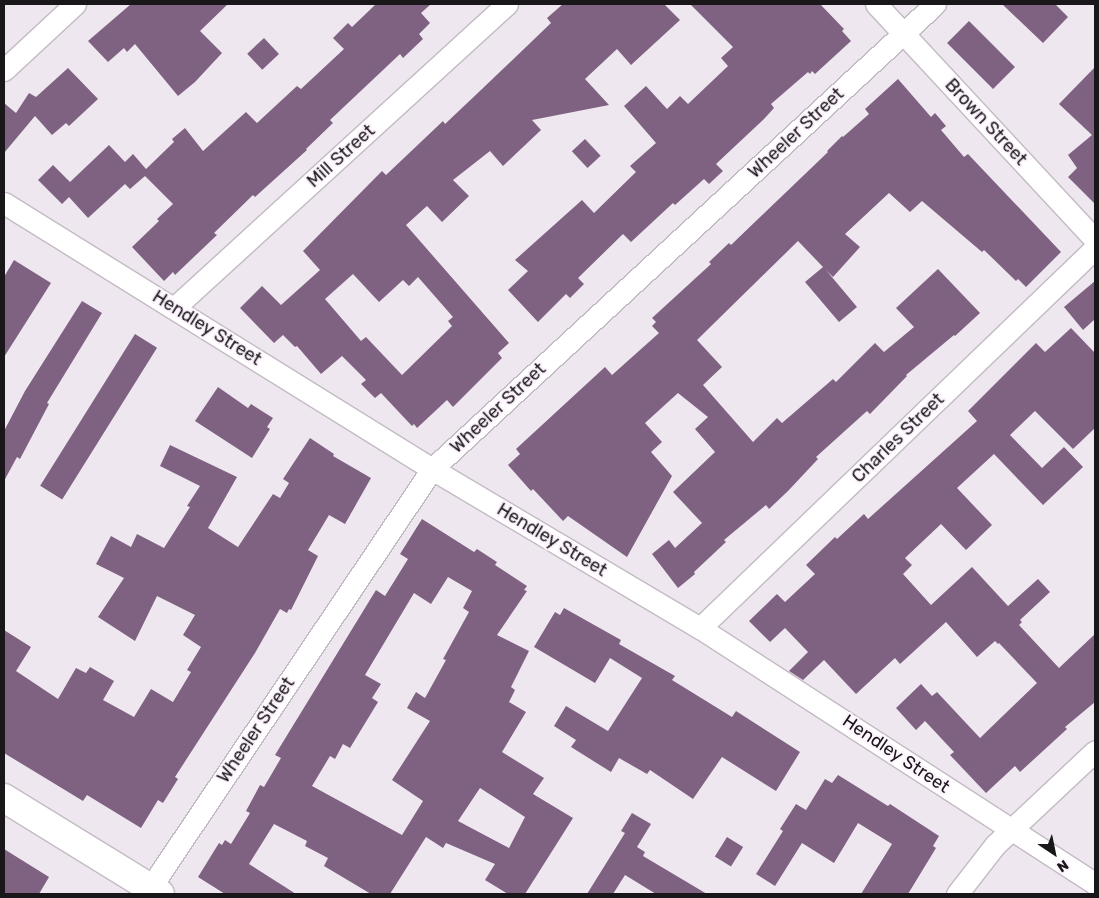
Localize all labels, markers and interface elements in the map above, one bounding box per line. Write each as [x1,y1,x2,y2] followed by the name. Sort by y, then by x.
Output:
[940,74,1032,170] street label: Brown Street
[744,83,848,183] street label: Wheeler Street
[303,120,379,192] street label: Mill Street
[148,286,266,370] street label: Hendley Street
[446,358,550,458] street label: Wheeler Street
[847,389,949,487] street label: Charles Street
[493,499,611,581] street label: Hendley Street
[213,673,299,787] street label: Wheeler Street
[838,710,954,798] street label: Hendley Street
[1029,828,1079,878] north arrow
[1054,856,1072,876] text: N

